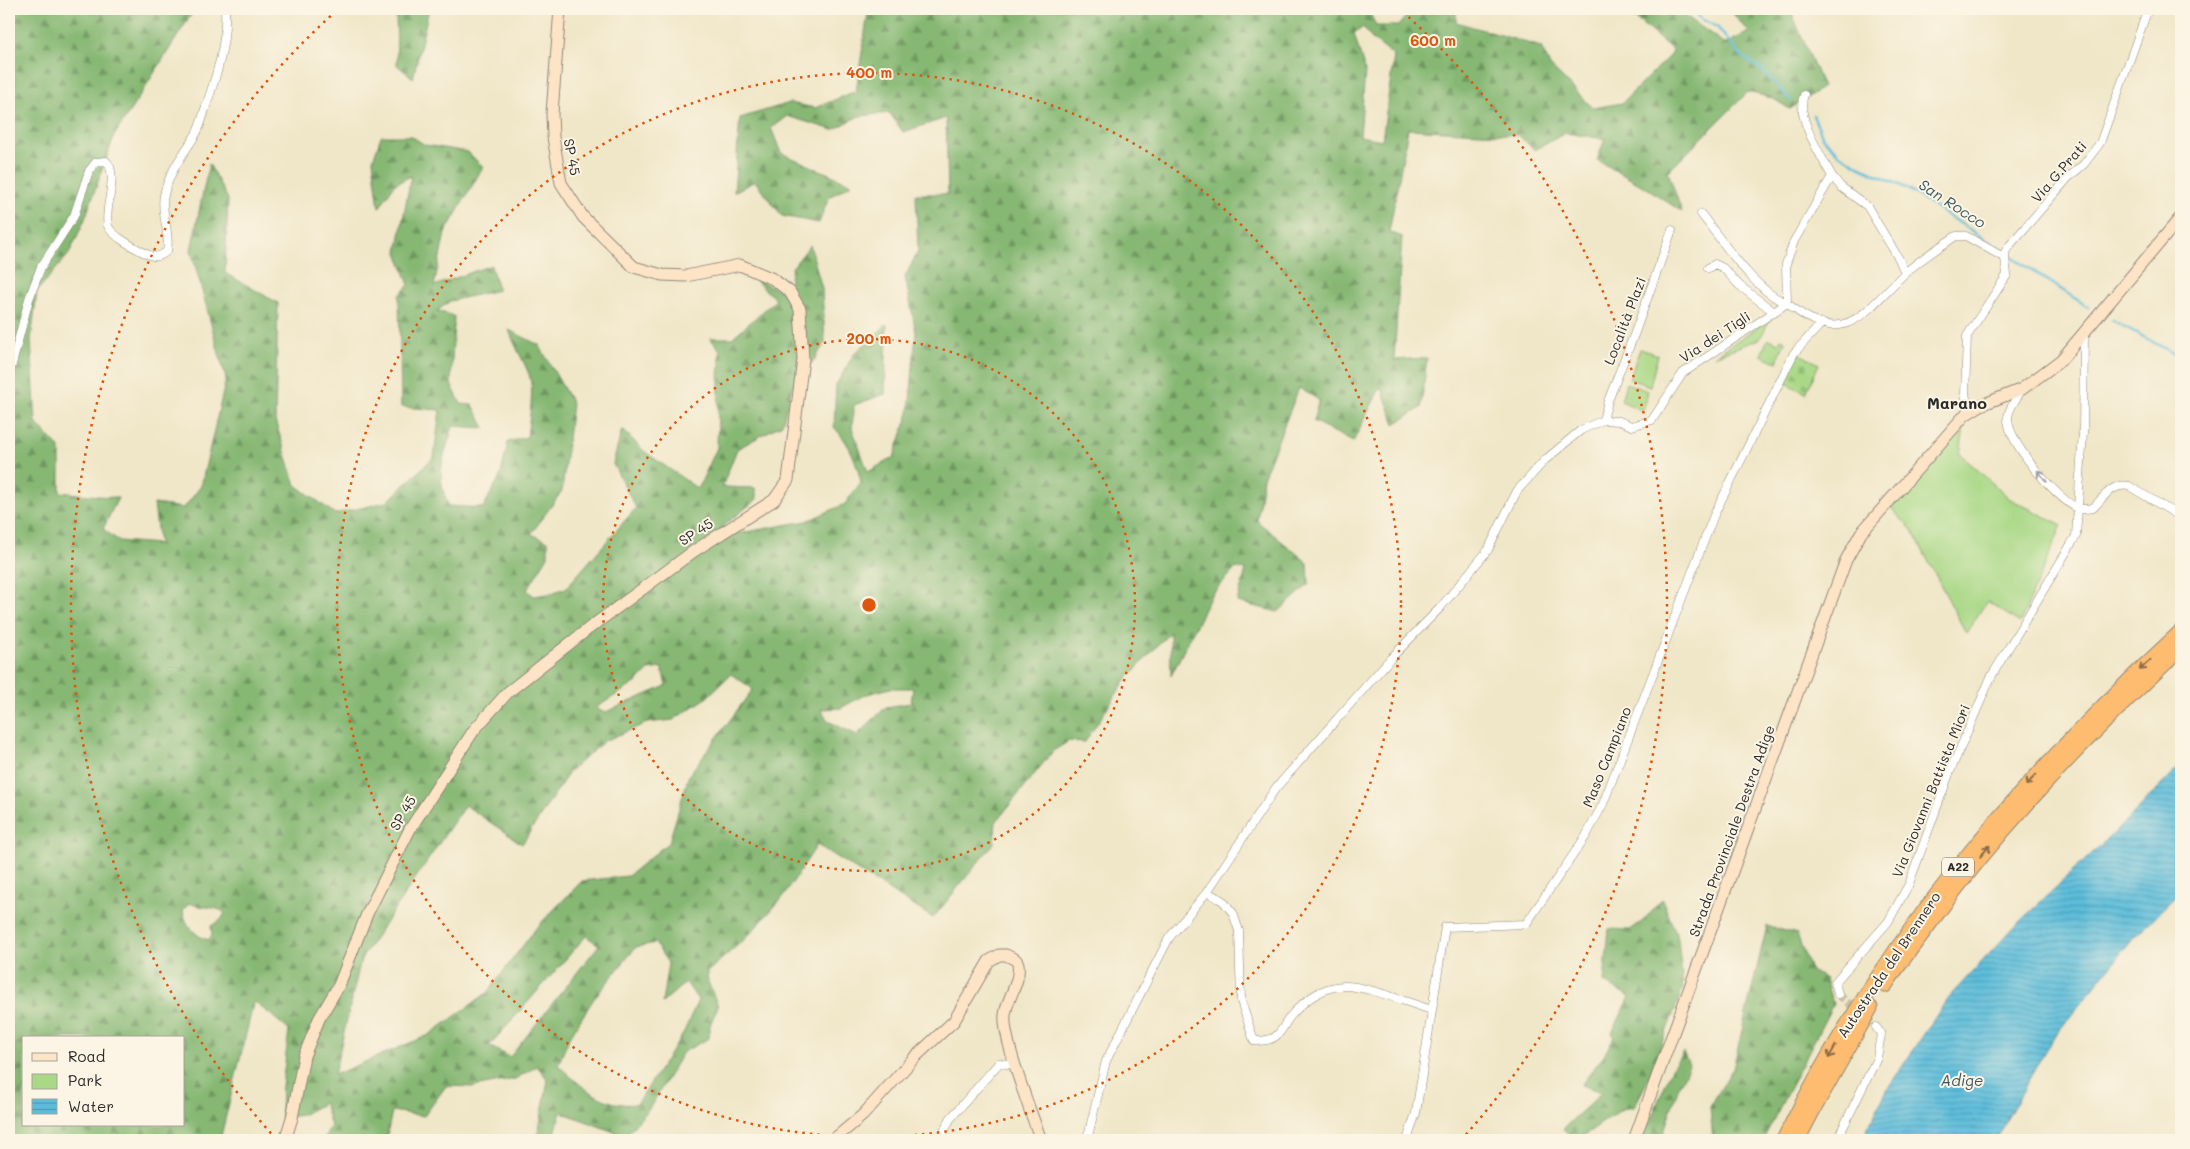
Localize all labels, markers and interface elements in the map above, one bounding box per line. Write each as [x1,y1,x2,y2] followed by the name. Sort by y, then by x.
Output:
[1410,30,1456,50] text: 600 m
[846,62,892,82] text: 400 m
[560,137,585,177] street label: SP 45
[2027,137,2091,206] street label: Via G.Prati
[1915,174,1990,232] water label: San Rocco
[1599,274,1650,367] street label: Località Plazi
[1676,307,1754,367] street label: Via dei Tigli
[847,328,892,348] text: 200 m
[1927,392,1987,413] district label: Marano
[2037,470,2048,483] one-way arrow
[675,513,717,550] street label: SP 45
[860,596,878,614] centre of rings
[2139,659,2152,671] one-way arrow
[1887,701,1974,880] street label: Via Giovanni Battista Miori
[1578,704,1635,810] street label: Maso Campiano
[1684,722,1779,939] street label: Strada Provinciale Destra Adige
[2025,774,2037,787] one-way arrow
[385,792,420,834] street label: SP 45
[1980,844,1991,857] one-way arrow
[1942,858,1974,876] road number: A22
[1833,888,1945,1041] street label: Autostrada del Brennero
[22,1036,185,1126] legend
[1827,1044,1836,1059] one-way arrow
[68,1046,105,1066] text: Road
[68,1070,102,1090] text: Park
[1941,1070,1983,1090] water label: Adige
[68,1096,114,1116] text: Water

